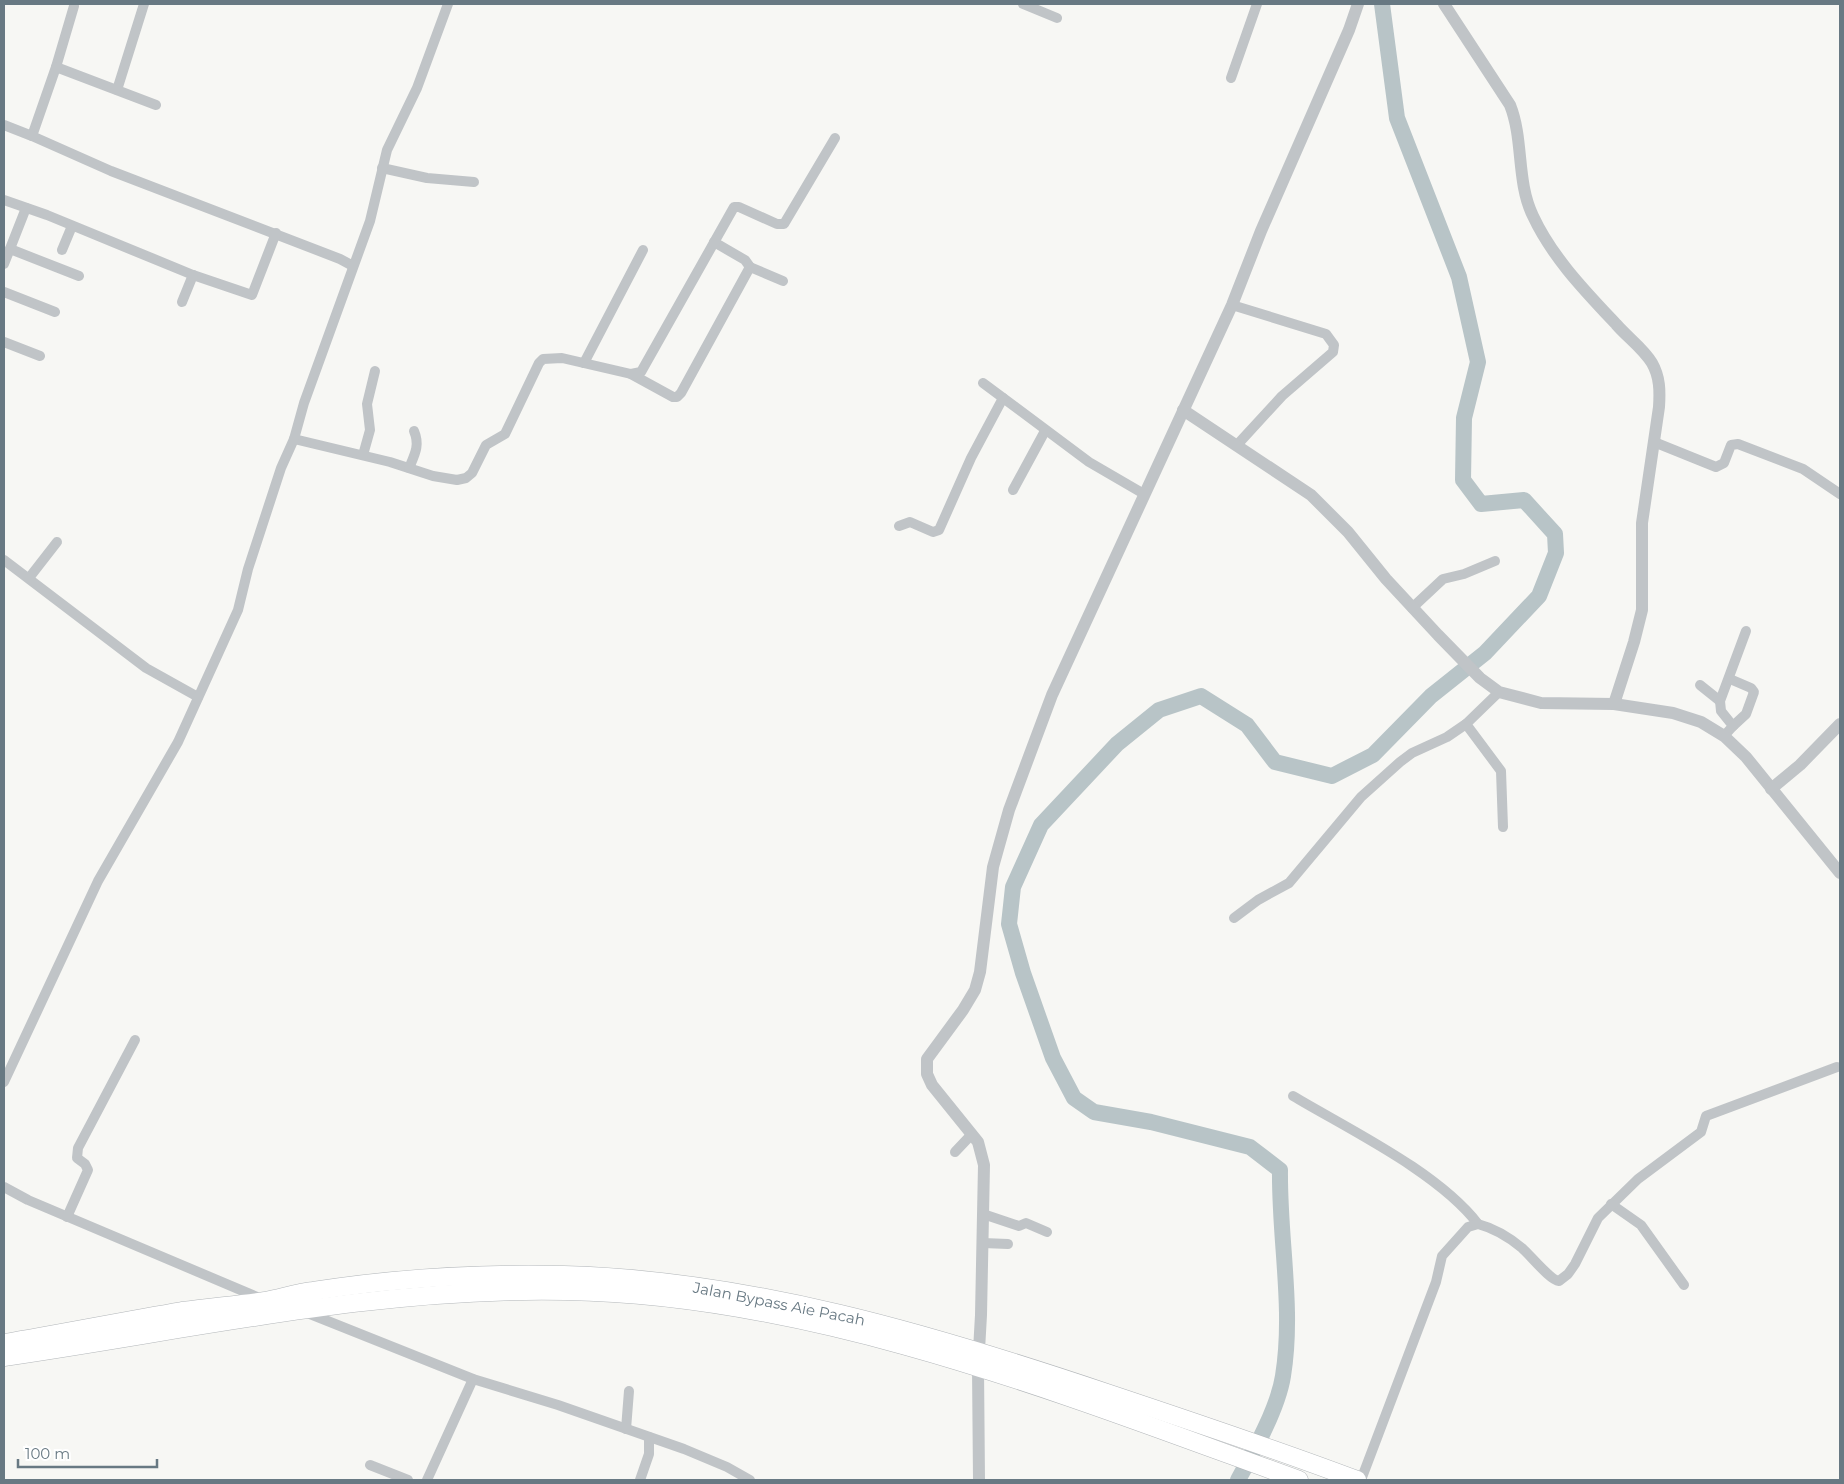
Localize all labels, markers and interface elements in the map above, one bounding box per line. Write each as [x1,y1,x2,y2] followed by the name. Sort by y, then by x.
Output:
[690,1277,867,1330] street label: Jalan Bypass Aie Pacah
[18,1436,156,1468] scale bar
[25,1444,70,1463] text: 100 m

